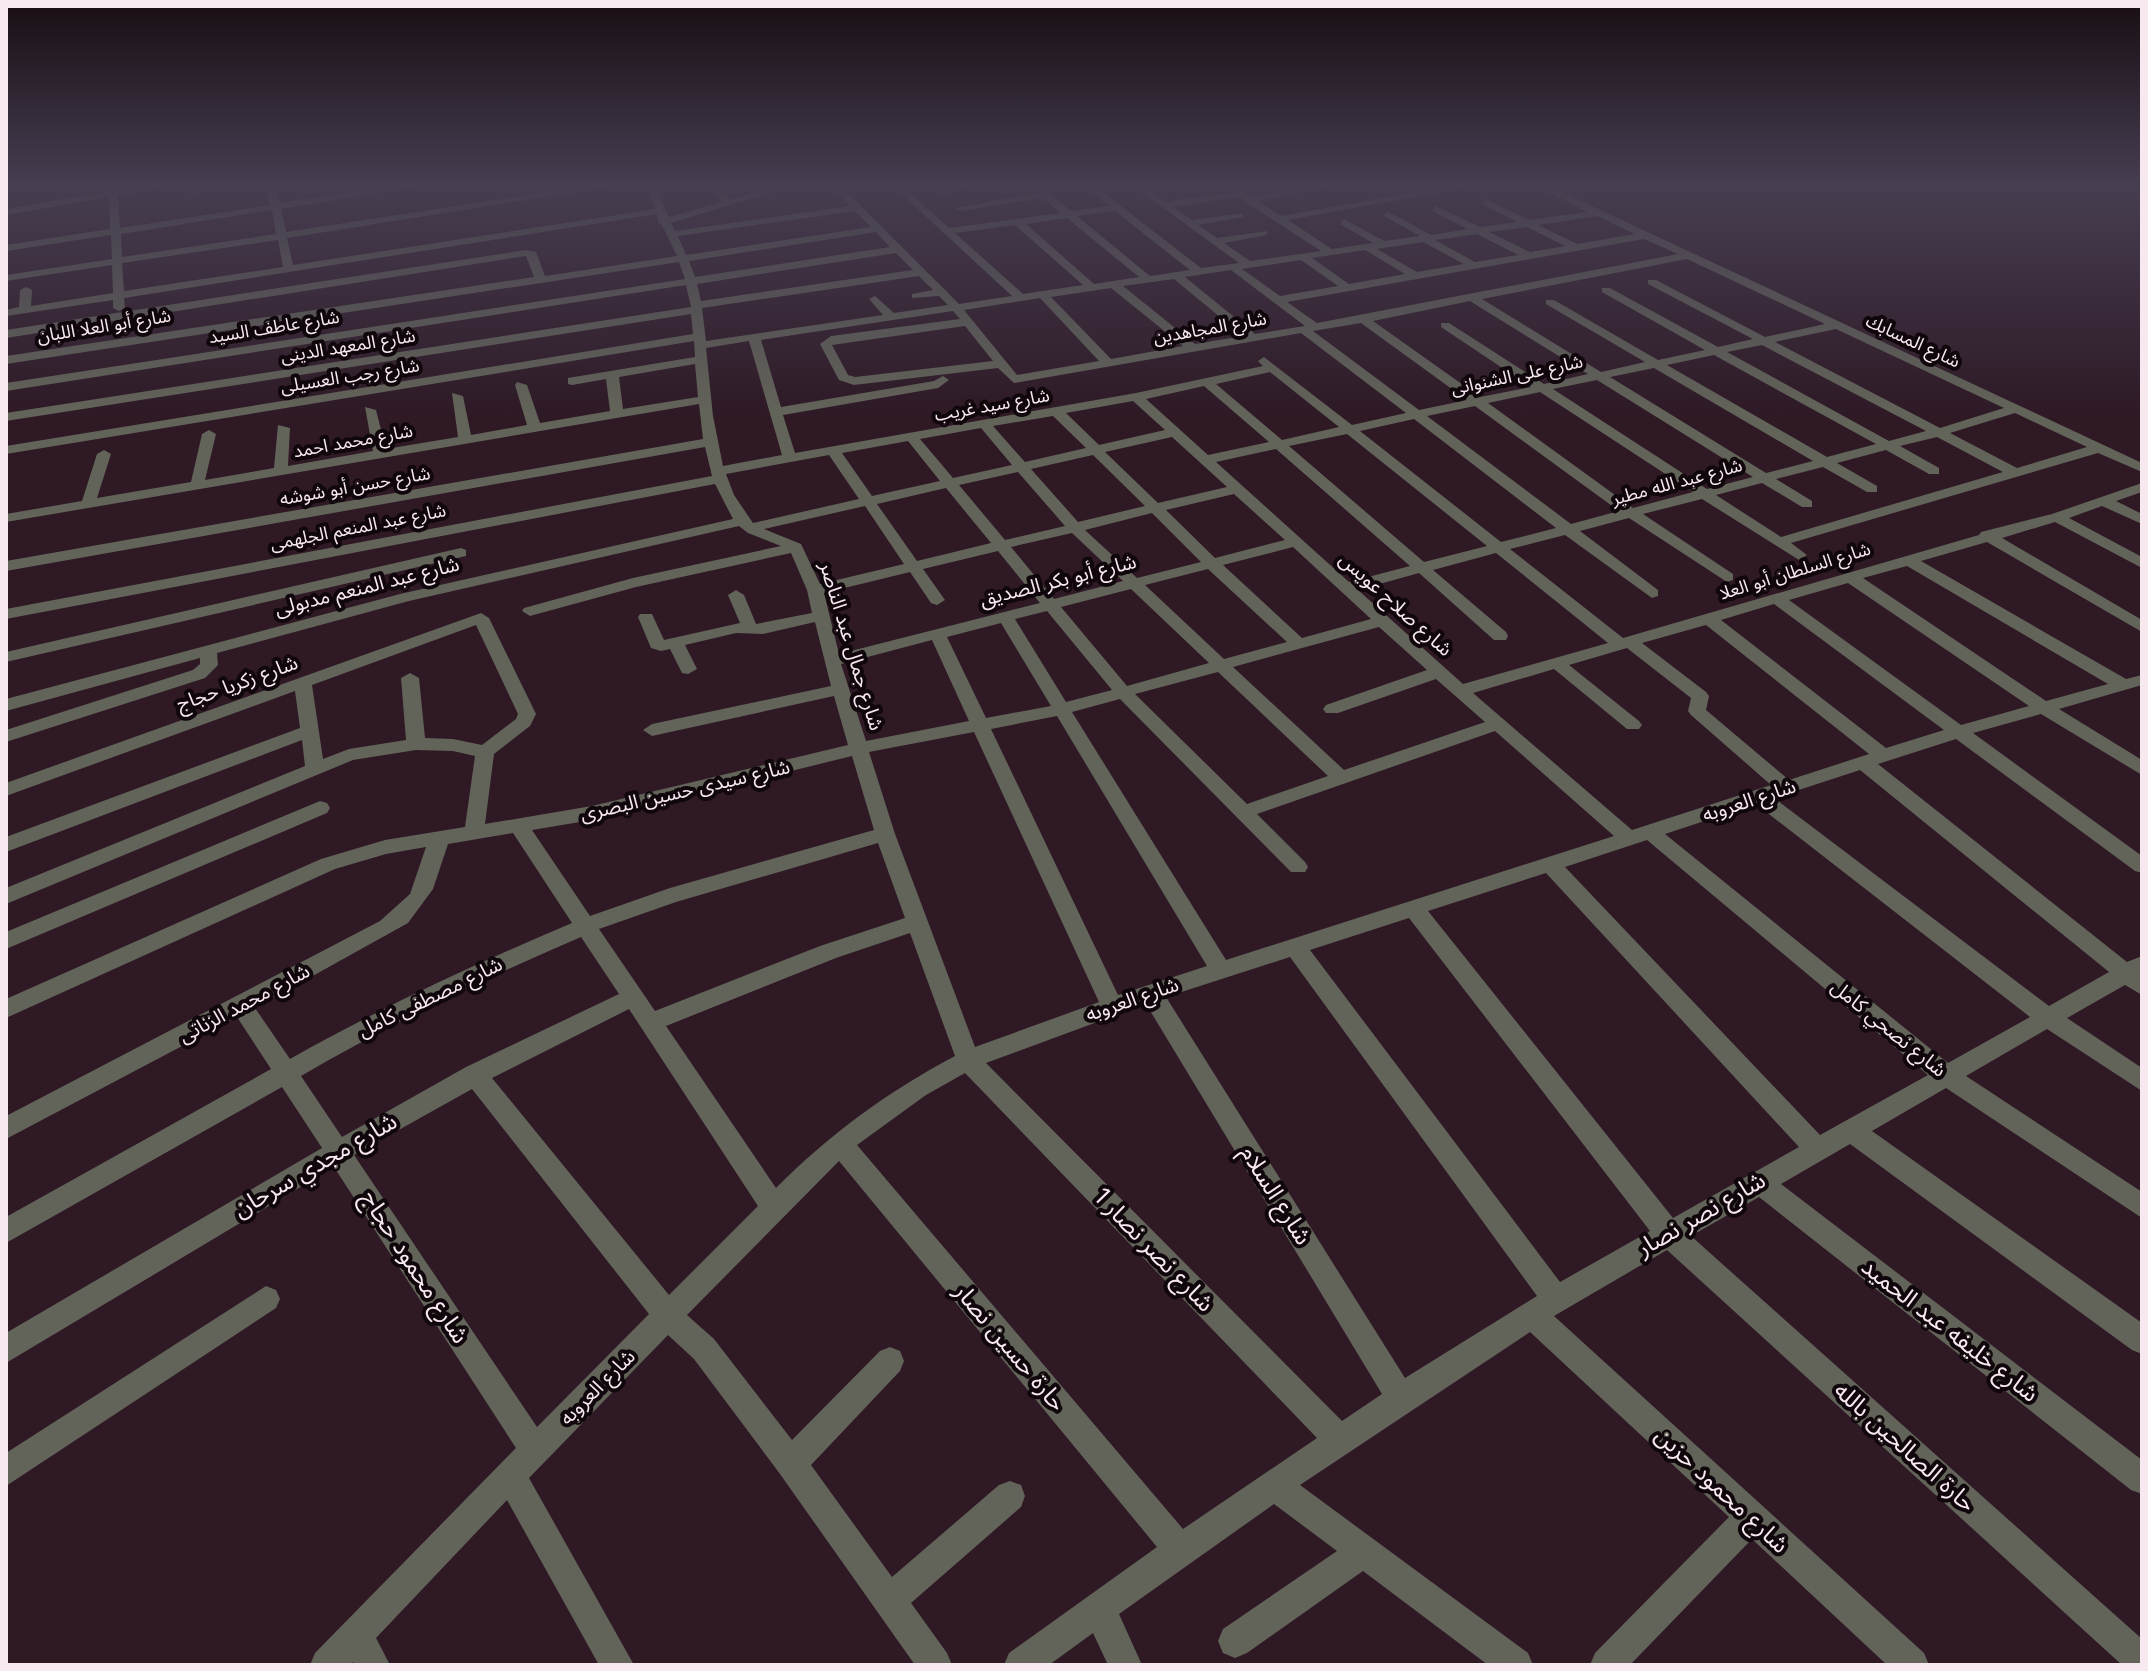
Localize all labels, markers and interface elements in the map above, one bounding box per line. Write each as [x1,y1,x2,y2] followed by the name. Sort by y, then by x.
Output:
[36,304,173,350] street label: شارع أبو العلا اللبان
[207,306,341,351] street label: شارع عاطف السيد
[1152,307,1269,352] street label: شارع المجاهدين
[1861,310,1964,375] street label: شارع المسابك
[279,324,417,370] street label: شارع المعهد الدينى
[1449,350,1586,403] street label: شارع على الشنوانى
[279,354,422,401] street label: شارع رجب العسيلى
[933,384,1052,429] street label: شارع سيد غريب
[292,420,415,465] street label: شارع محمد احمد
[1608,454,1745,513] street label: شارع عبد الله مطير
[278,462,432,513] street label: شارع حسن أبو شوشه
[268,499,448,558] street label: شارع عبد المنعم الجلهمى
[1717,537,1874,607] street label: شارع السلطان أبو العلا
[1332,547,1458,663] street label: شارع صلاح عويس
[977,549,1140,614] street label: شارع أبو بكر الصديق
[272,551,462,623] street label: شارع عبد المنعم مدبولى
[812,558,889,734] street label: شارع جمال عبد الناصر
[173,650,302,719] street label: شارع زكريا حجاج
[578,754,793,829] street label: شارع سيدى حسين البصرى
[1699,774,1800,829] street label: شارع العروبه
[354,952,507,1045] street label: شارع مصطفى كامل
[174,958,315,1050] street label: شارع محمد الزناتى
[1082,972,1183,1029] street label: شارع العروبه
[1824,974,1951,1085] street label: شارع نصحي كامل
[228,1106,404,1227] street label: شارع مجدي سرحان
[1231,1140,1318,1252] street label: شارع السلام
[1630,1165,1772,1265] street label: شارع نصر نصار
[1086,1182,1221,1320] street label: شارع نصر نصار 1
[353,1185,476,1350] street label: شارع محمود حجاج
[1854,1251,2045,1410] street label: شارع خليفه عبد الحميد
[948,1276,1072,1417] street label: حارة حسين نصار
[554,1344,642,1432] street label: شارع العروبه
[1829,1375,1982,1518] street label: حارة الصالحين بالله
[1647,1420,1795,1561] street label: شارع محمود حزين

